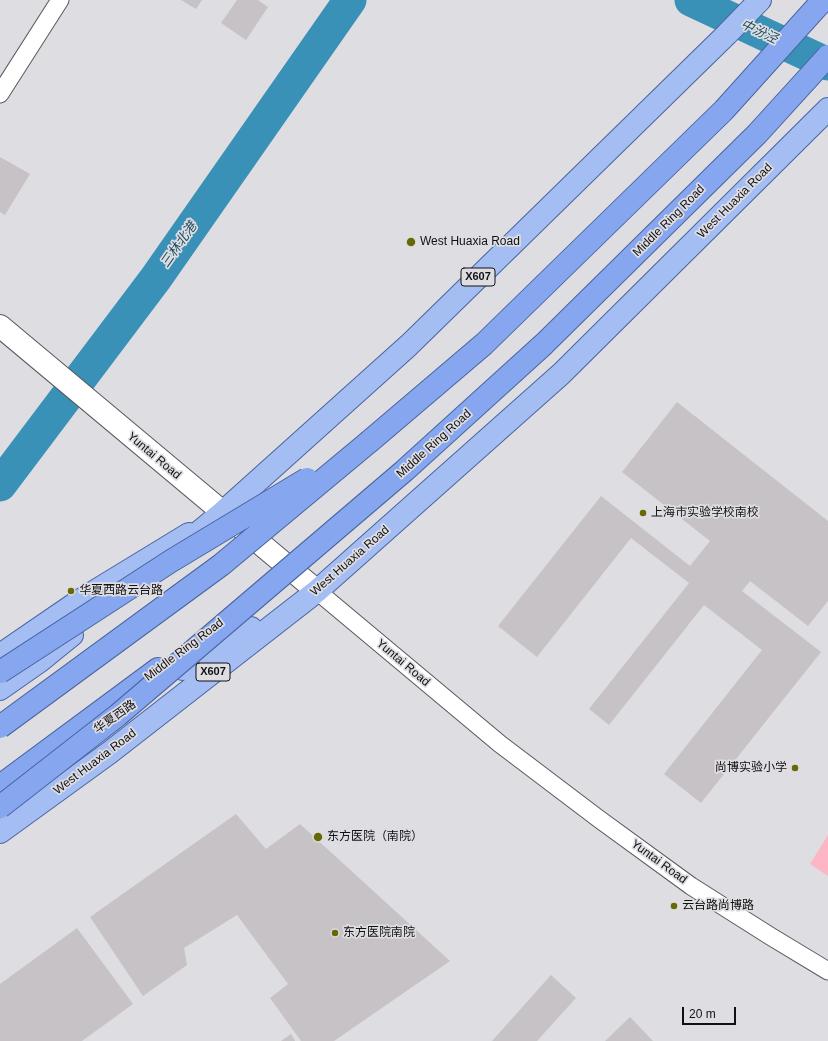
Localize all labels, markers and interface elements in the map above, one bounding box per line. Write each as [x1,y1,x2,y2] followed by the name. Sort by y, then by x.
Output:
[738,17,780,47] water label: 中汾泾
[695,161,775,241] street label: West Huaxia Road
[630,182,708,260] street label: Middle Ring Road
[158,219,200,271] water label: 三林北港
[420,235,520,249] place label: West Huaxia Road
[405,236,417,248] marker: West Huaxia Road
[461,268,495,286] road number: X607
[394,407,474,481] street label: Middle Ring Road
[124,429,184,483] street label: Yuntai Road
[651,506,759,520] place label: 上海市实验学校南校
[638,508,648,518] marker: 上海市实验学校南校
[308,523,392,599] street label: West Huaxia Road
[79,584,163,598] place label: 华夏西路云台路
[66,586,76,596] marker: 华夏西路云台路
[142,616,226,684] street label: Middle Ring Road
[373,636,433,690] street label: Yuntai Road
[196,663,230,681] road number: X607
[91,697,139,737] street label: 华夏西路
[51,726,139,798] street label: West Huaxia Road
[715,761,787,775] place label: 尚博实验小学
[790,763,800,773] marker: 尚博实验小学
[327,830,423,844] place label: 东方医院（南院）
[312,831,324,843] marker: 东方医院（南院）
[628,837,690,887] street label: Yuntai Road
[682,899,754,913] place label: 云台路尚博路
[669,901,679,911] marker: 云台路尚博路
[343,926,415,940] place label: 东方医院南院
[330,928,340,938] marker: 东方医院南院
[684,999,738,1025] scale bar
[689,1007,716,1021] text: 20 m

